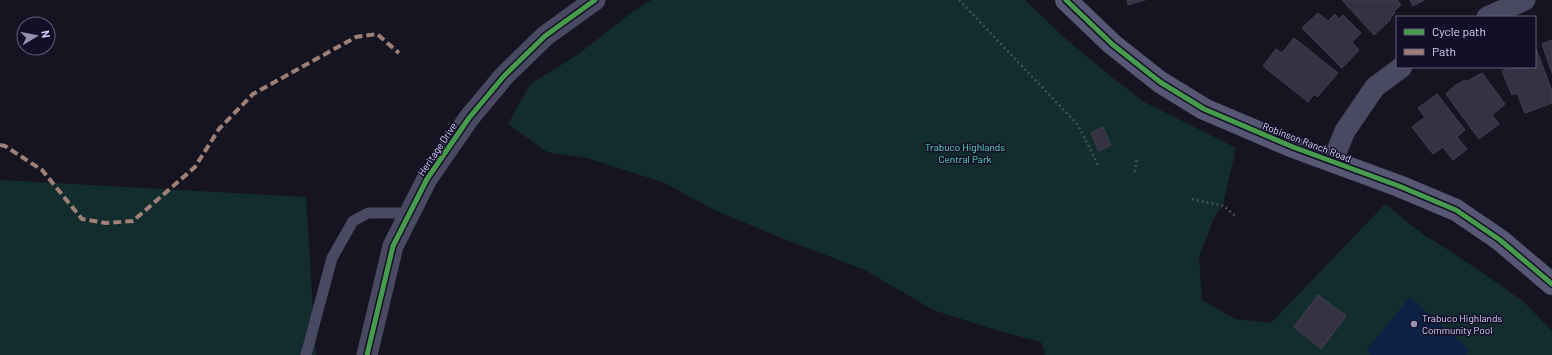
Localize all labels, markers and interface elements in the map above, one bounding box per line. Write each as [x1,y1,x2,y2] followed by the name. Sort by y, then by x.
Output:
[16,16,56,56] north arrow
[1396,16,1536,68] legend
[1432,24,1486,38] text: Cycle path
[39,29,53,39] text: N
[1432,44,1456,58] text: Path
[415,120,459,178] street label: Heritage Drive
[1261,120,1353,164] street label: Robinson Ranch Road
[925,141,1005,165] park label: Trabuco Highlands Central Park
[1422,312,1502,336] place label: Trabuco Highlands Community Pool
[1409,319,1419,329] marker: Trabuco Highlands Community Pool

